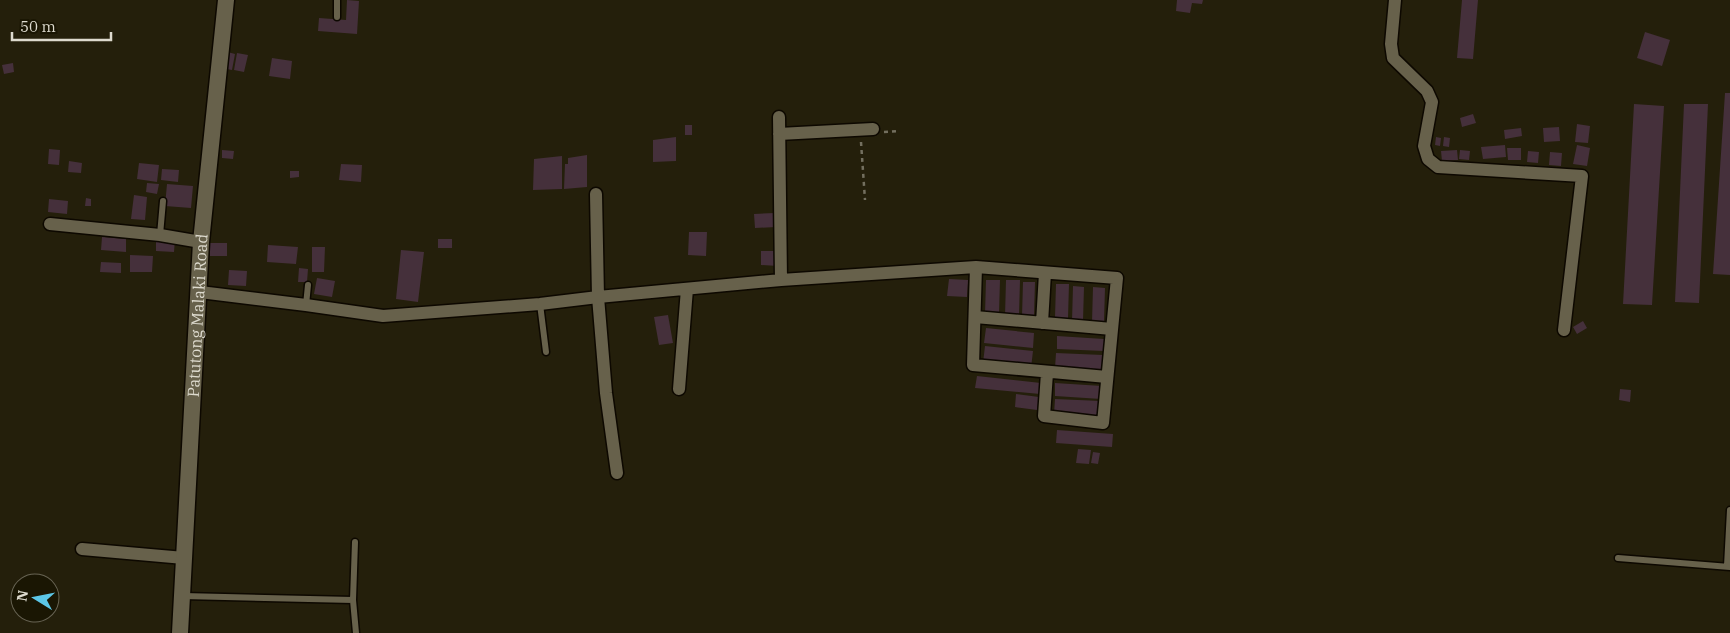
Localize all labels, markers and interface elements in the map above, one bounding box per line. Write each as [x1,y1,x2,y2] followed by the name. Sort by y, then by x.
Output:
[12,10,111,42] scale bar
[20,17,56,36] text: 50 m
[183,232,212,398] street label: Patutong Malaki Road
[10,573,60,623] north arrow
[12,589,32,603] text: N

